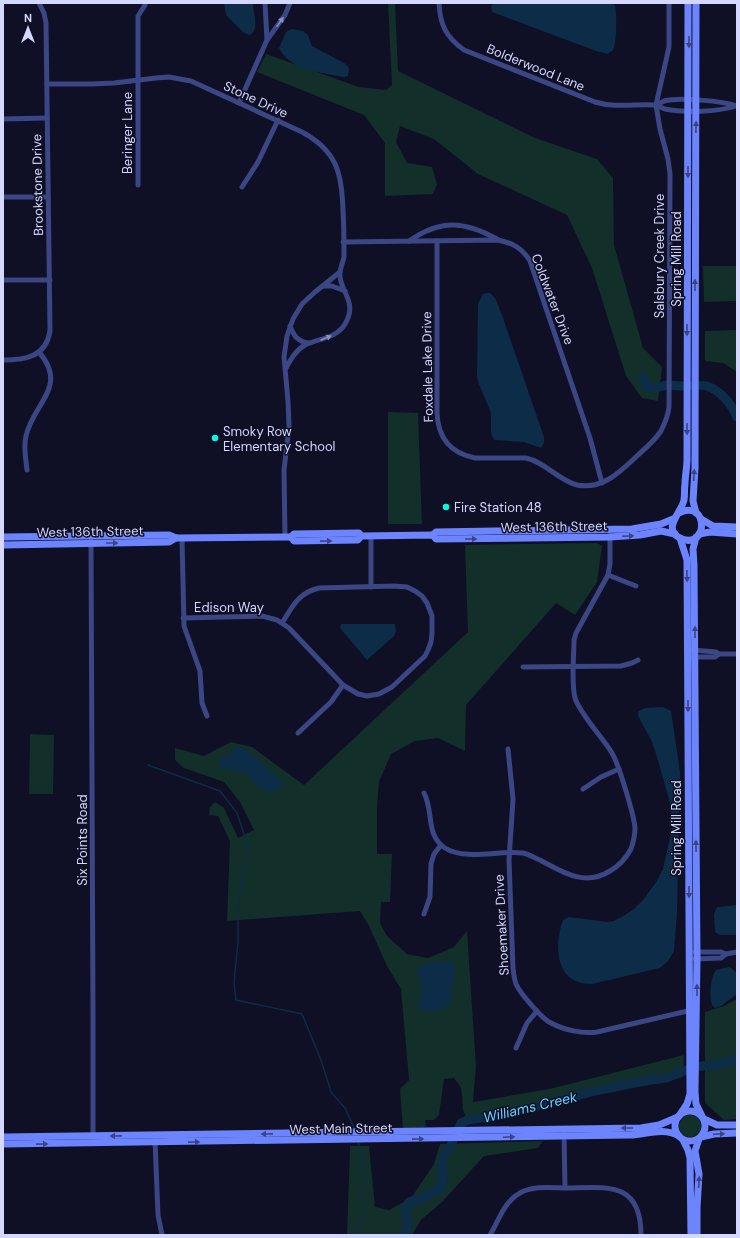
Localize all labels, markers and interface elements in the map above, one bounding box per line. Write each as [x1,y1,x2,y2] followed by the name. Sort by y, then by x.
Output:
[8,8,48,48] north arrow
[24,11,32,25] text: N
[276,17,284,28] one-way arrow
[686,36,692,49] one-way arrow
[484,40,587,95] street label: Bolderwood Lane
[221,77,291,122] street label: Stone Drive
[119,92,136,174] street label: Beringer Lane
[693,120,699,133] one-way arrow
[28,134,47,236] street label: Brookstone Drive
[685,166,691,179] one-way arrow
[651,194,668,318] street label: Salsbury Creek Drive
[668,211,685,307] street label: Spring Mill Road
[527,251,578,347] street label: Coldwater Drive
[692,278,698,291] one-way arrow
[418,311,437,423] street label: Foxdale Lake Drive
[684,324,690,337] one-way arrow
[321,335,332,341] one-way arrow
[223,423,336,455] place label: Smoky Row Elementary School
[684,423,690,436] one-way arrow
[210,433,220,443] marker: Smoky Row Elementary School
[691,469,698,481] one-way arrow
[454,499,542,516] place label: Fire Station 48
[441,502,451,512] marker: Fire Station 48
[500,517,608,536] street label: West 136th Street
[36,522,144,541] street label: West 136th Street
[622,533,634,540] one-way arrow
[465,536,478,542] one-way arrow
[320,537,332,544] one-way arrow
[106,540,119,546] one-way arrow
[684,570,690,583] one-way arrow
[194,599,264,616] street label: Edison Way
[692,625,698,638] one-way arrow
[685,700,691,713] one-way arrow
[668,780,685,876] street label: Spring Mill Road
[74,794,91,886] street label: Six Points Road
[693,839,699,852] one-way arrow
[490,874,513,976] street label: Shoemaker Drive
[686,886,692,899] one-way arrow
[694,983,700,996] one-way arrow
[481,1087,580,1127] water label: Williams Creek
[289,1119,393,1138] street label: West Main Street
[620,1125,633,1131] one-way arrow
[713,1130,725,1137] one-way arrow
[260,1131,273,1137] one-way arrow
[110,1132,122,1139] one-way arrow
[503,1134,516,1140] one-way arrow
[412,1136,425,1142] one-way arrow
[188,1139,201,1145] one-way arrow
[36,1141,49,1147] one-way arrow
[695,1176,702,1188] one-way arrow

